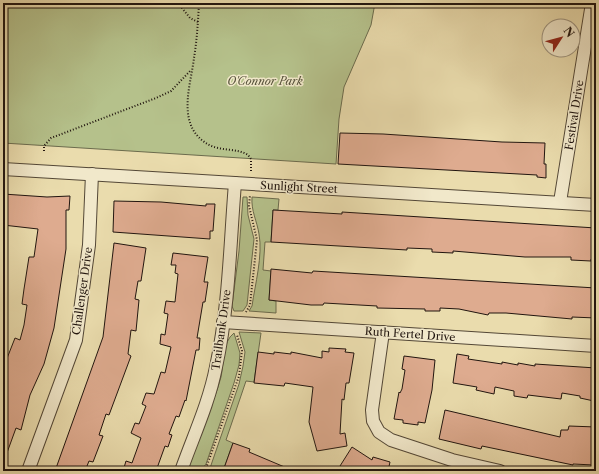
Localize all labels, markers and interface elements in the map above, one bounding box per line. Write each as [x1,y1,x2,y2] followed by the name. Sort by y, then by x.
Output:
[541,18,581,58] north arrow
[561,24,578,40] text: N
[227,74,303,88] park label: O'Connor Park
[562,79,586,151] street label: Festival Drive
[260,178,338,196] street label: Sunlight Street
[69,246,95,336] street label: Challenger Drive
[208,289,234,371] street label: Trailbank Drive
[364,324,456,344] street label: Ruth Fertel Drive

